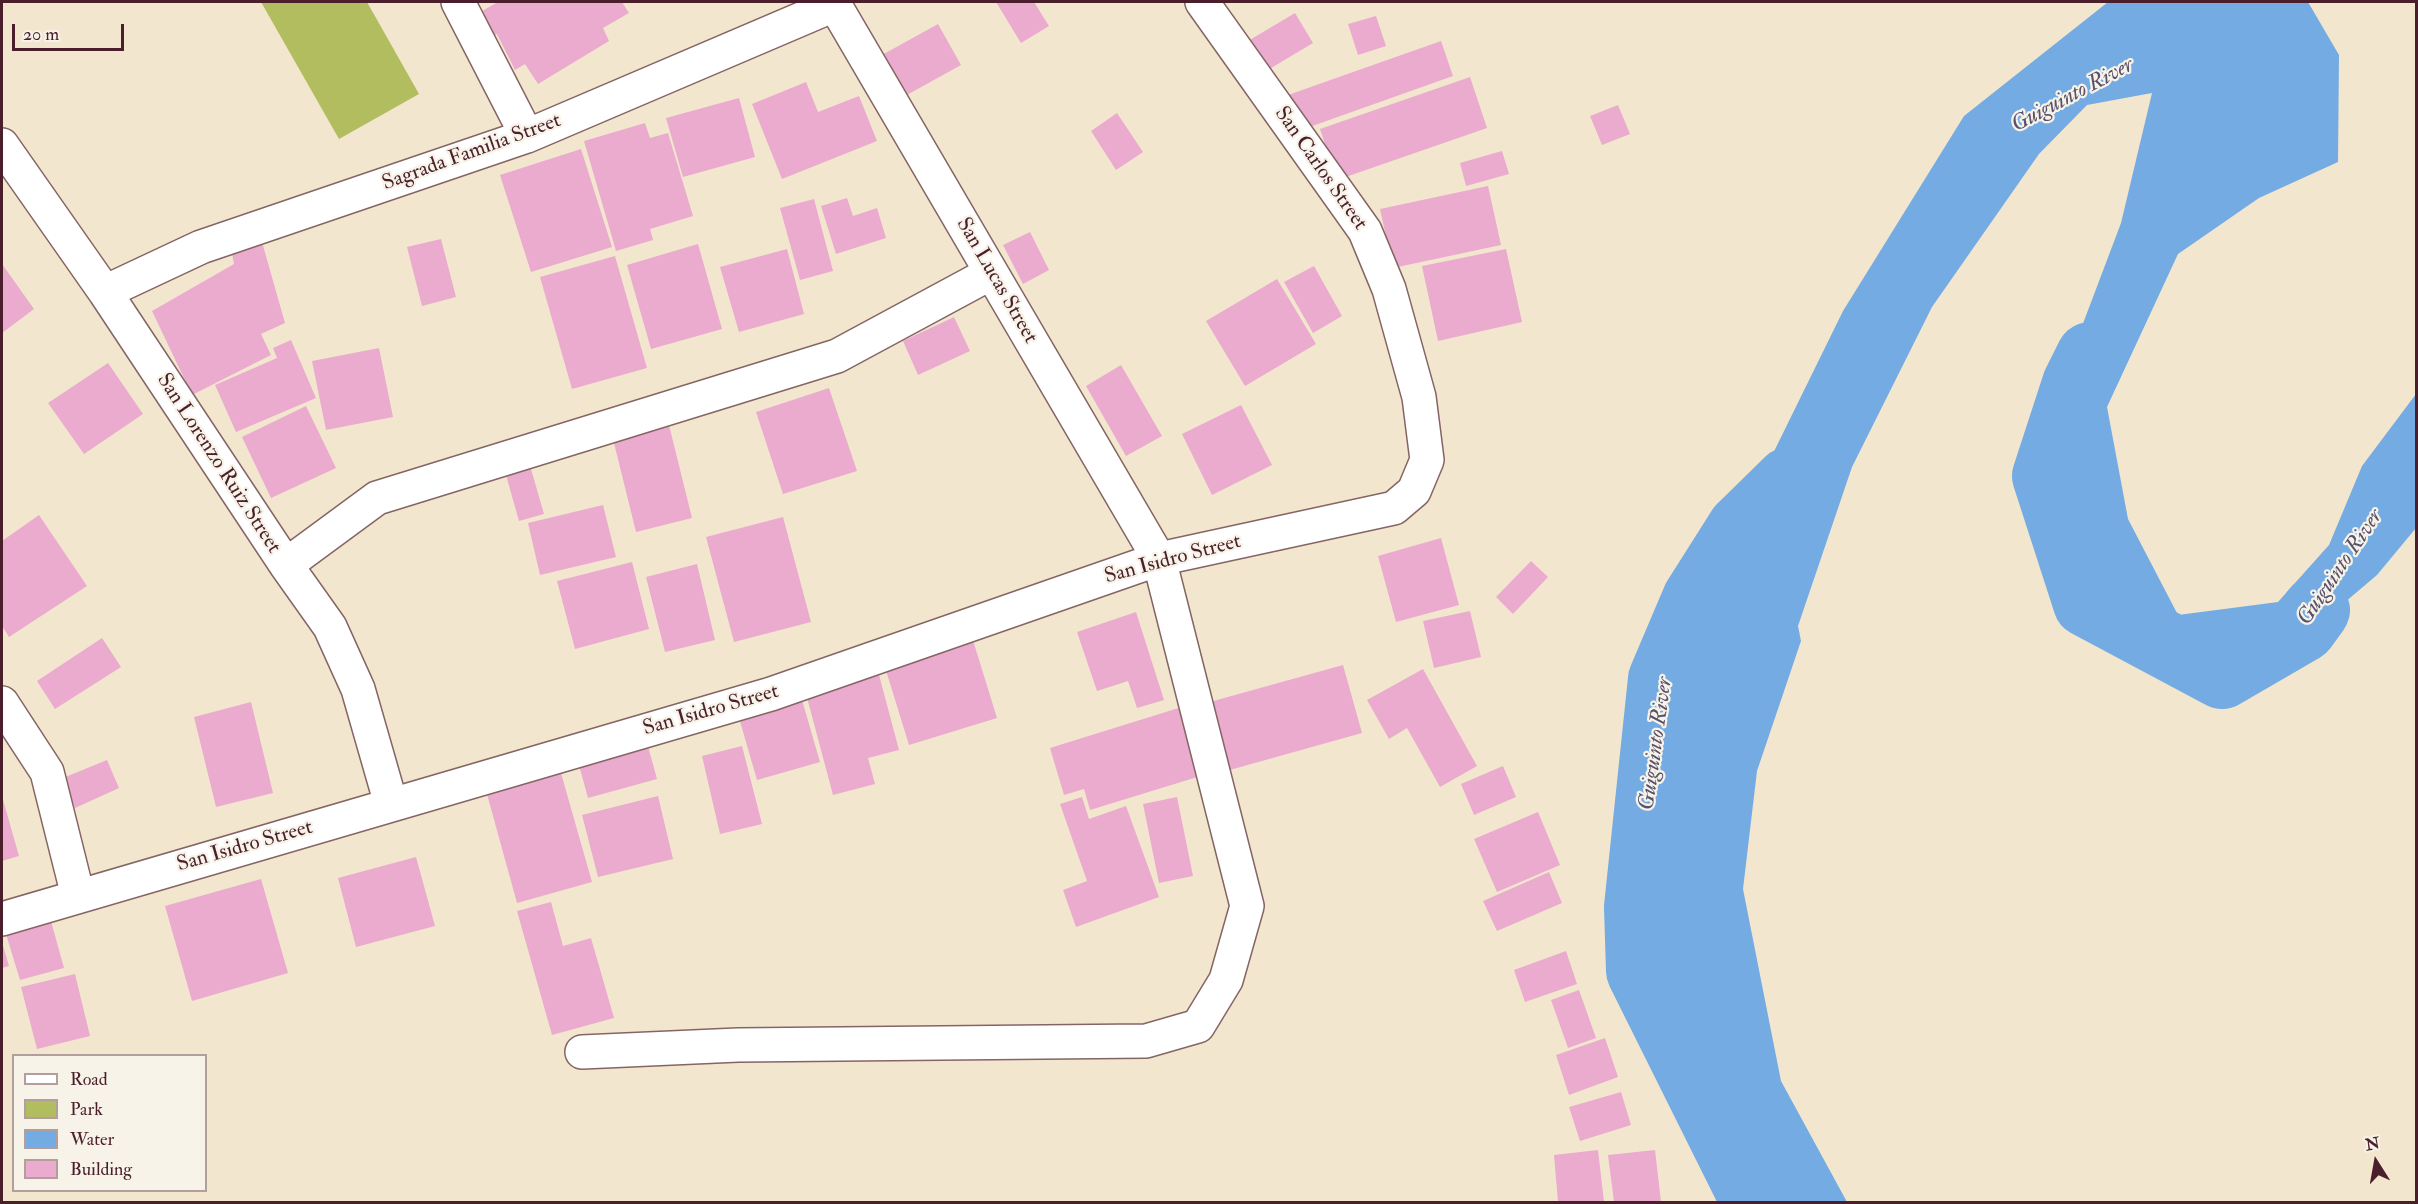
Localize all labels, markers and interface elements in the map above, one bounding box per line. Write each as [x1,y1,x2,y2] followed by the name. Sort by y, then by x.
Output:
[15,12,128,50] scale bar
[23,23,59,46] text: 20 m
[2008,53,2138,139] water label: Guiguinto River
[1268,102,1372,236] street label: San Carlos Street
[379,109,565,197] street label: Sagrada Familia Street
[950,214,1042,348] street label: San Lucas Street
[150,369,286,559] street label: San Lorenzo Ruiz Street
[2293,505,2389,631] water label: Guiguinto River
[1102,530,1244,590] street label: San Isidro Street
[1635,676,1679,812] water label: Guiguinto River
[640,680,782,742] street label: San Isidro Street
[174,816,316,878] street label: San Isidro Street
[12,1054,207,1192] legend
[70,1068,108,1091] text: Road
[70,1098,103,1121] text: Park
[70,1128,114,1151] text: Water
[2346,1132,2406,1192] north arrow
[2364,1133,2381,1156] text: N
[70,1158,132,1181] text: Building

